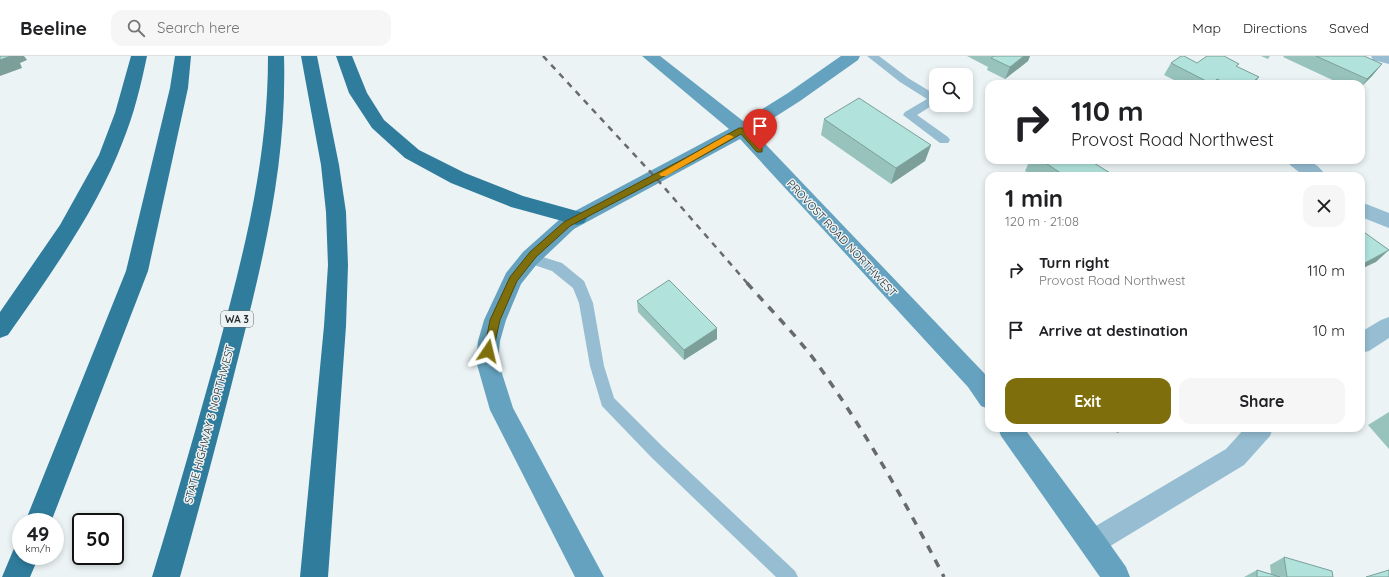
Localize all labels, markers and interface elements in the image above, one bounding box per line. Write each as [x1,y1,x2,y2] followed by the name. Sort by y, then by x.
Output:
[111,10,391,46] search box
[20,16,87,40] text: Beeline
[125,17,147,39] icon: search
[157,18,240,37] text: Search here
[1192,19,1221,37] text: Map
[1243,19,1307,37] text: Directions
[1329,19,1369,37] text: Saved
[929,68,973,112] map controls
[929,68,973,112] button: search
[1071,93,1144,128] text: 110 m
[1005,96,1057,148] icon: right
[743,109,777,150] pin
[749,115,771,137] icon: arrive
[1071,128,1274,151] text: Provost Road Northwest
[784,176,900,300] street label: PROVOST ROAD NORTHWEST
[1005,183,1063,213] text: 1 min
[1303,185,1345,227] button: close
[1005,213,1079,229] text: 120 m · 21:08
[1039,253,1110,272] text: Turn right
[1005,259,1027,281] icon: right
[1307,261,1345,280] text: 110 m
[1039,272,1186,288] text: Provost Road Northwest
[221,311,253,327] road number: WA 3
[1005,319,1027,341] icon: arrive
[1039,321,1188,340] text: Arrive at destination
[1313,321,1345,340] text: 10 m
[467,330,509,372] position arrow
[181,343,237,505] street label: STATE HIGHWAY 3 NORTHWEST
[1005,378,1171,424] button: Exit
[1179,378,1345,424] button: Share
[72,513,124,565] speed limit sign: 50
[27,521,49,546] text: 49
[25,542,51,555] text: km/h

